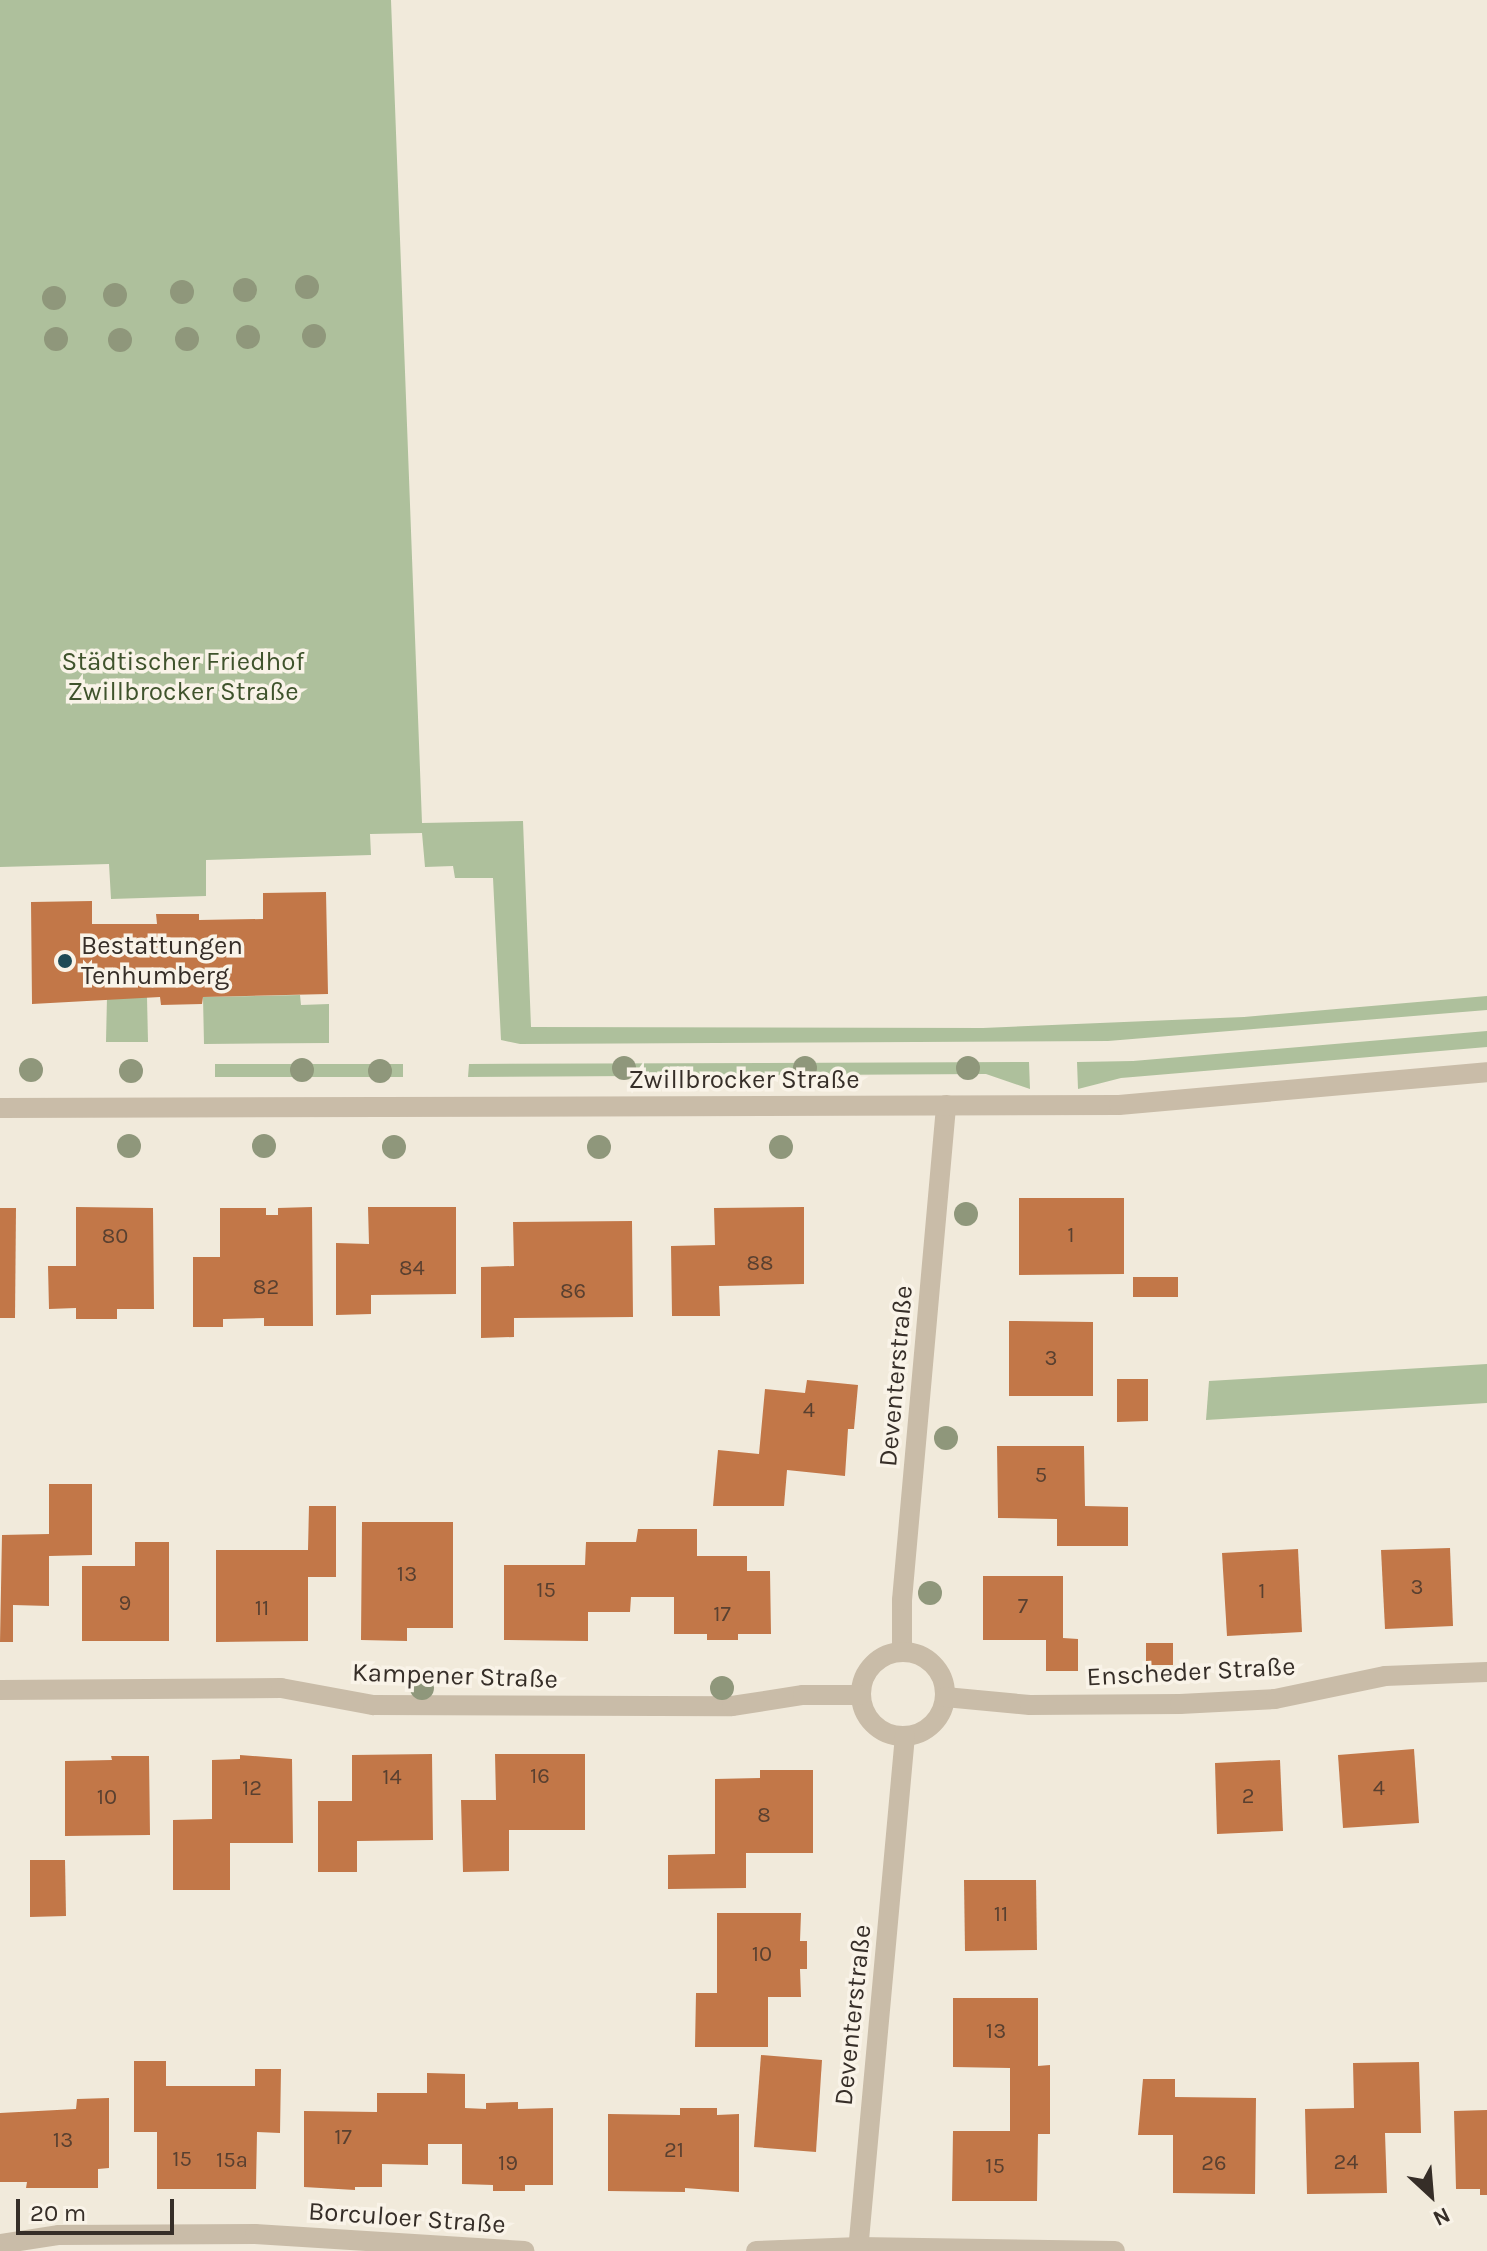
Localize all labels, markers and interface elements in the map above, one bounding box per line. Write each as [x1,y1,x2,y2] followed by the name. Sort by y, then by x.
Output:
[62,646,304,708] park label: Städtischer Friedhof Zwillbrocker Straße
[81,930,243,992] place label: Bestattungen Tenhumberg
[56,952,74,970] marker: Bestattungen Tenhumberg
[628,1064,860,1096] street label: Zwillbrocker Straße
[1067,1223,1075,1249] house number: 1
[102,1224,128,1250] house number: 80
[746,1251,774,1277] house number: 88
[399,1256,425,1282] house number: 84
[253,1275,279,1301] house number: 82
[560,1279,586,1305] house number: 86
[873,1284,919,1468] street label: Deventerstraße
[1045,1346,1057,1372] house number: 3
[803,1398,815,1424] house number: 4
[1035,1463,1047,1489] house number: 5
[397,1562,417,1588] house number: 13
[1411,1575,1423,1601] house number: 3
[536,1578,556,1604] house number: 15
[1258,1579,1266,1605] house number: 1
[119,1591,131,1617] house number: 9
[1018,1594,1028,1620] house number: 7
[255,1596,269,1622] house number: 11
[713,1602,731,1628] house number: 17
[1086,1651,1296,1693] street label: Enscheder Straße
[351,1657,559,1695] street label: Kampener Straße
[530,1764,550,1790] house number: 16
[382,1765,402,1791] house number: 14
[242,1776,262,1802] house number: 12
[1373,1776,1385,1802] house number: 4
[1242,1784,1254,1810] house number: 2
[97,1785,117,1811] house number: 10
[757,1803,771,1829] house number: 8
[994,1902,1008,1928] house number: 11
[828,1923,878,2107] street label: Deventerstraße
[752,1942,772,1968] house number: 10
[986,2019,1006,2045] house number: 13
[334,2125,352,2151] house number: 17
[53,2128,73,2154] house number: 13
[664,2138,684,2164] house number: 21
[172,2147,192,2173] house number: 15
[216,2148,248,2174] house number: 15a
[1333,2150,1359,2176] house number: 24
[498,2151,518,2177] house number: 19
[1201,2151,1227,2177] house number: 26
[985,2154,1005,2180] house number: 15
[1391,2155,1471,2235] north arrow
[20,2183,178,2233] scale bar
[307,2196,507,2240] street label: Borculoer Straße
[30,2199,86,2227] text: 20 m
[1429,2201,1454,2232] text: N

